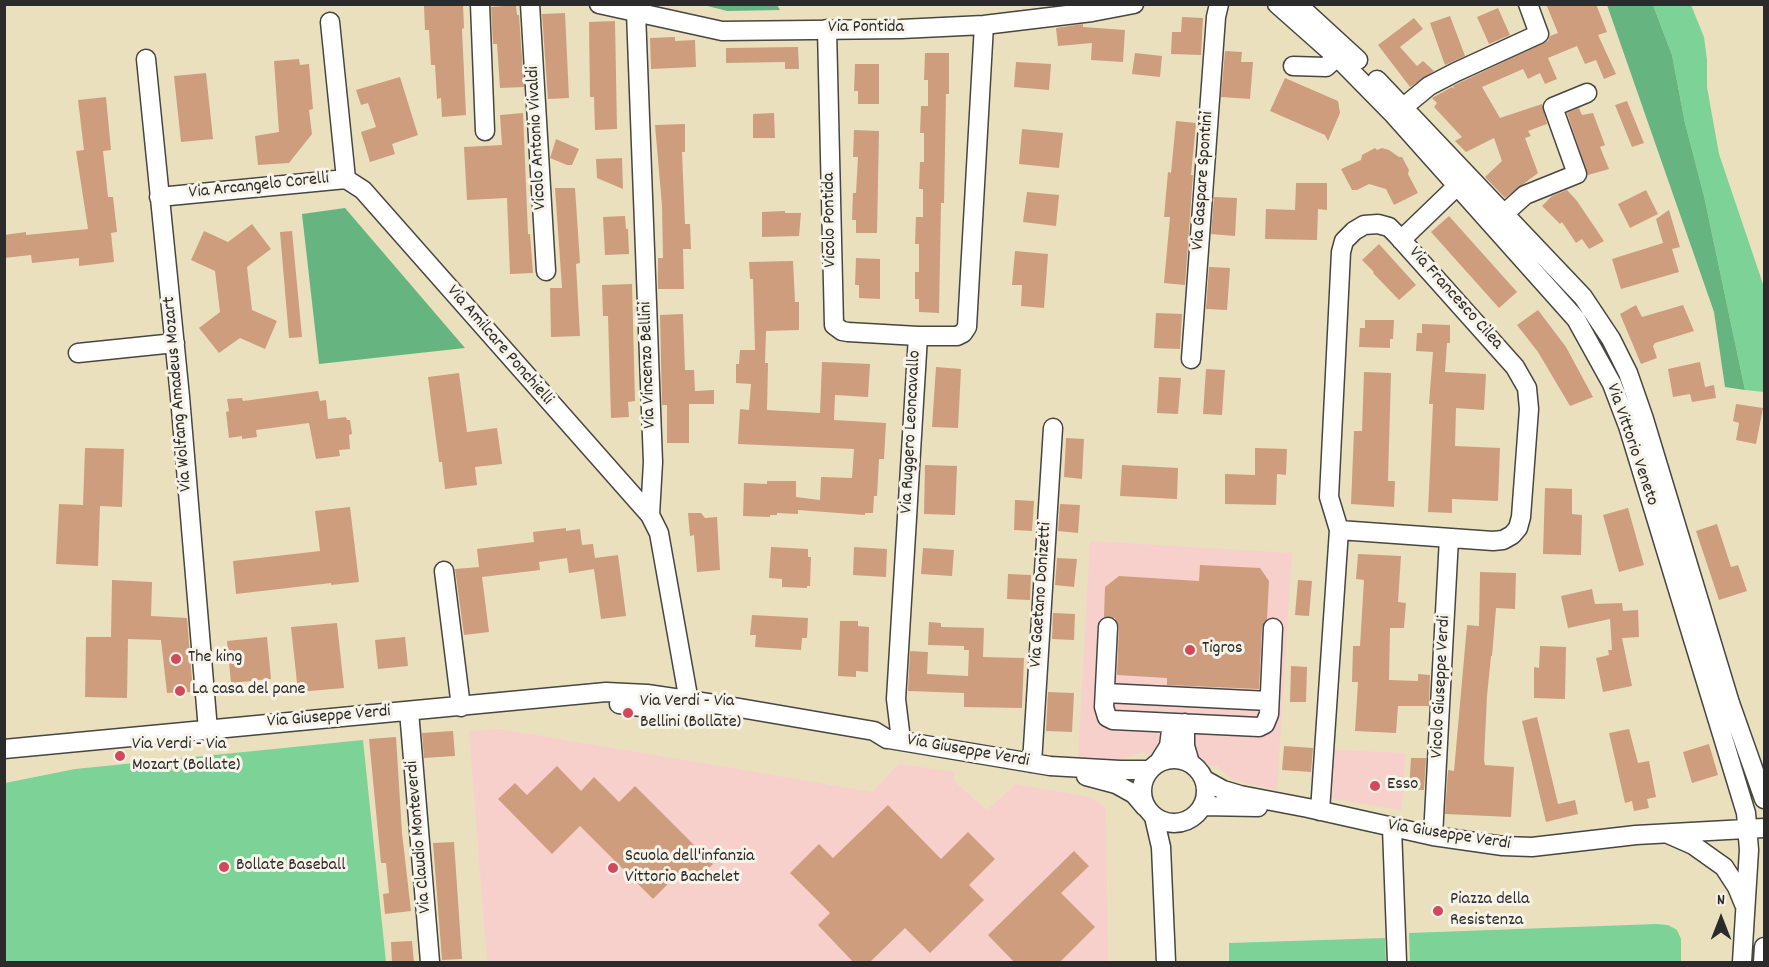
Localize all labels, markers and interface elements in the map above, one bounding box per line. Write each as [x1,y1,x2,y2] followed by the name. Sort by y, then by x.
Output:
[828,18,904,40] street label: Via Pontida
[523,65,553,211] street label: Vicolo Antonio Vivaldi
[1188,111,1220,251] street label: Via Gaspare Spontini
[188,169,330,205] street label: Via Arcangelo Corelli
[819,172,843,268] street label: Vicolo Pontida
[1403,243,1507,355] street label: Via Francesco Cilea
[441,282,557,410] street label: Via Amilcare Ponchielli
[160,296,198,492] street label: Via Wolfang Amadeus Mozart
[636,301,662,429] street label: Via Vincenzo Bellini
[897,350,927,514] street label: Via Ruggero Leoncavallo
[1600,381,1662,509] street label: Via Vittorio Veneto
[1026,522,1058,668] street label: Via Gaetano Donizetti
[1427,615,1457,759] street label: Vicolo Giuseppe Verdi
[1202,639,1243,661] place label: Tigros
[1183,643,1197,657] marker: Tigros
[188,648,242,670] place label: The king
[169,652,183,666] marker: The king
[192,680,305,702] place label: La casa del pane
[173,684,187,698] marker: La casa del pane
[640,692,741,734] place label: Via Verdi - Via Bellini (Bollate)
[266,702,392,734] street label: Via Giuseppe Verdi
[621,706,635,720] marker: Via Verdi - Via Bellini (Bollate)
[905,731,1031,773] street label: Via Giuseppe Verdi
[132,735,240,777] place label: Via Verdi - Via Mozart (Bollate)
[113,749,127,763] marker: Via Verdi - Via Mozart (Bollate)
[403,760,437,914] street label: Via Claudio Monteverdi
[1387,775,1418,797] place label: Esso
[1368,779,1382,793] marker: Esso
[1386,816,1512,856] street label: Via Giuseppe Verdi
[625,847,755,890] place label: Scuola dell'infanzia Vittorio Bachelet
[236,856,346,878] place label: Bollate Baseball
[217,860,231,874] marker: Bollate Baseball
[606,861,620,875] marker: Scuola dell'infanzia Vittorio Bachelet
[1691,889,1751,949] north arrow
[1717,889,1725,912] text: N
[1450,890,1530,932] place label: Piazza della Resistenza
[1431,904,1445,918] marker: Piazza della Resistenza

